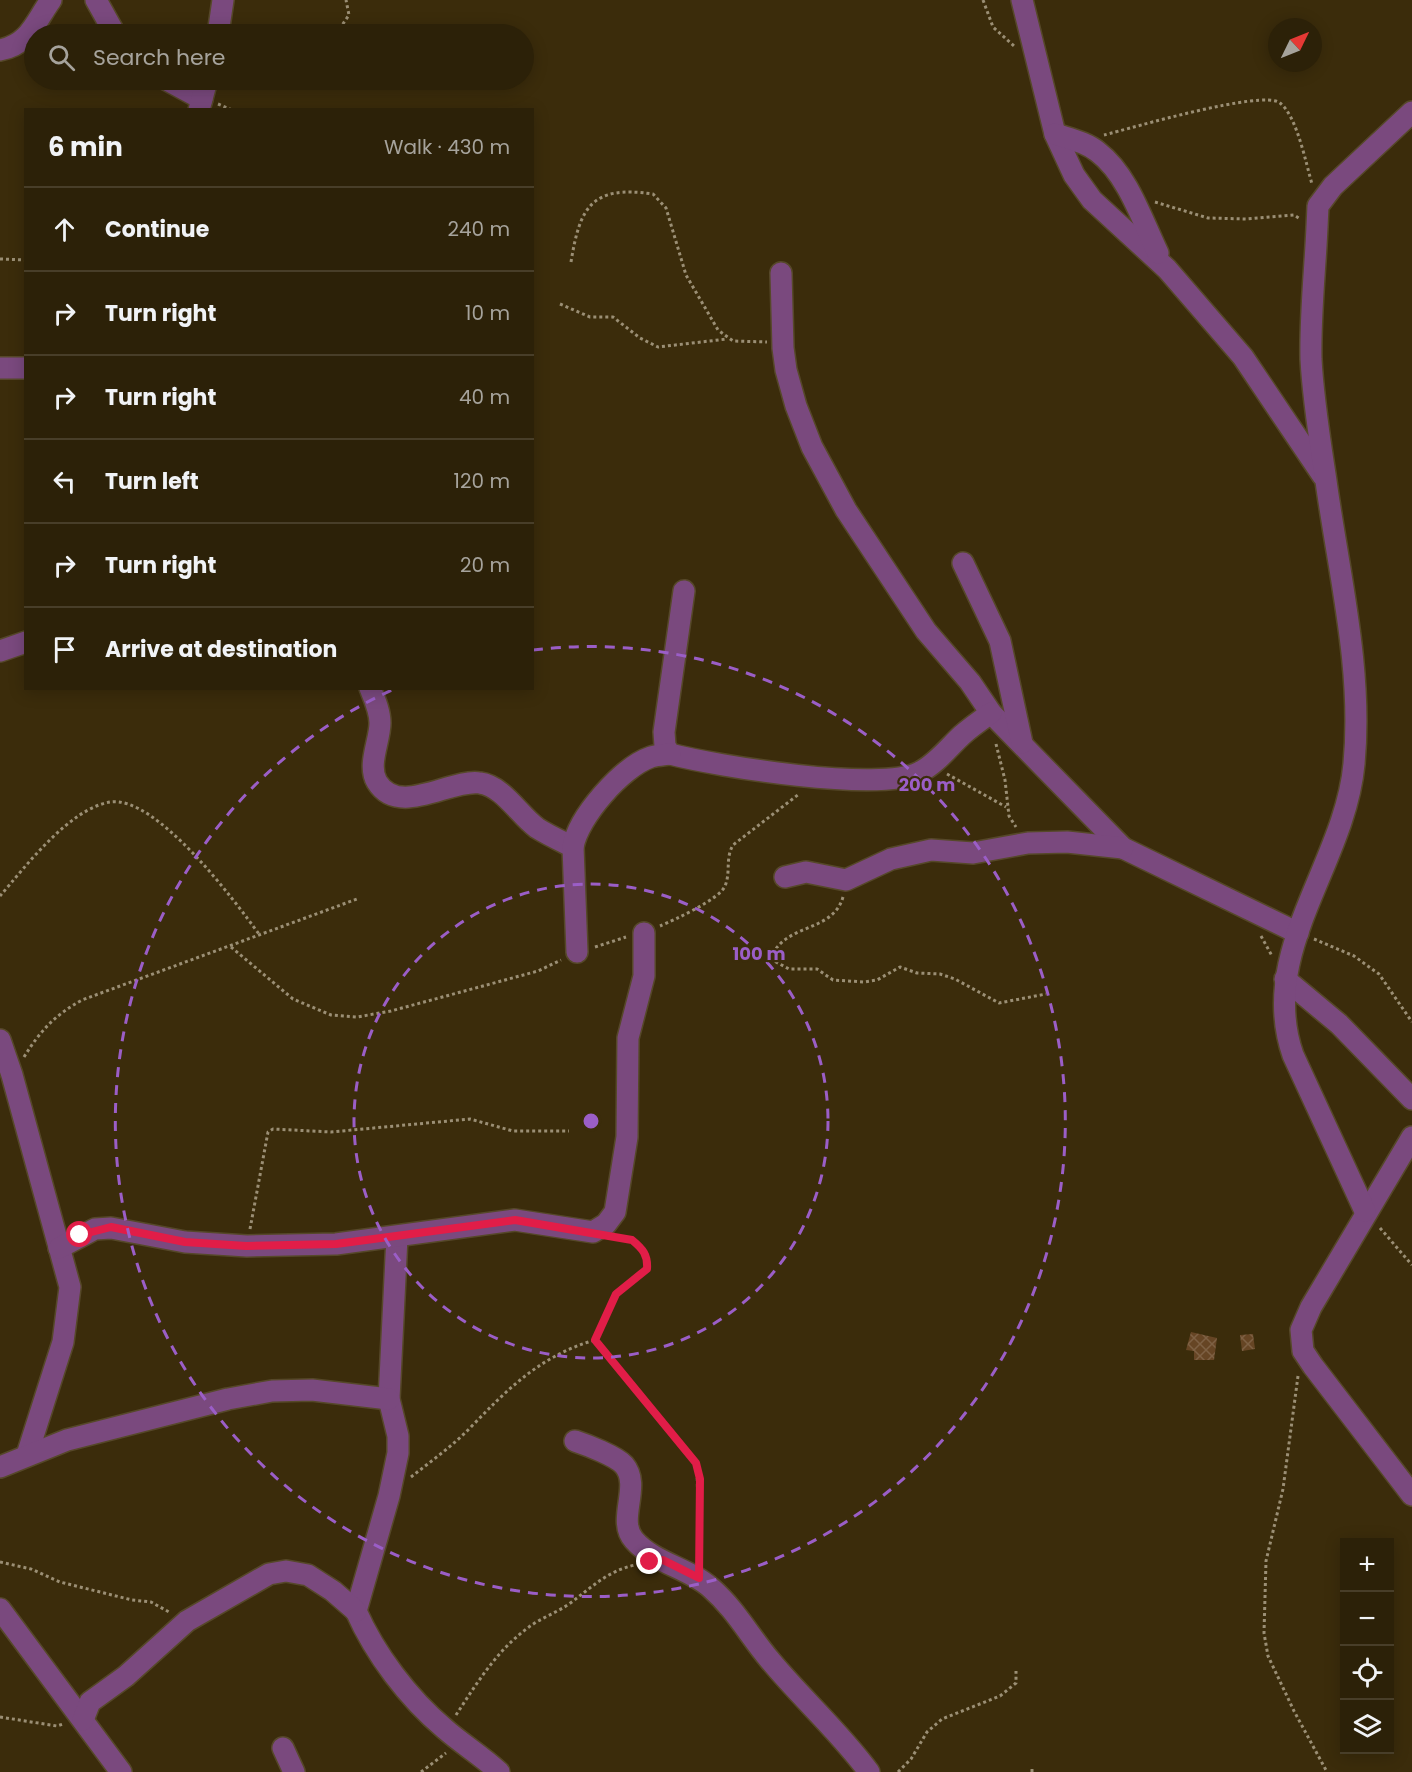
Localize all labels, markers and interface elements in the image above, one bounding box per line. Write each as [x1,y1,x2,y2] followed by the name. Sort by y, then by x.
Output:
[1268,18,1322,72] north arrow
[24,24,534,90] search box
[45,41,78,74] icon: search
[93,42,226,73] text: Search here
[48,129,123,165] text: 6 min
[384,133,510,161] text: Walk · 430 m
[48,213,81,246] icon: ahead
[105,214,209,245] text: Continue
[447,215,510,243] text: 240 m
[48,297,81,330] icon: right
[105,298,216,329] text: Turn right
[465,299,510,327] text: 10 m
[48,381,81,414] icon: right
[105,382,216,413] text: Turn right
[459,383,510,411] text: 40 m
[48,465,81,498] icon: left
[105,466,199,497] text: Turn left
[454,467,510,495] text: 120 m
[48,549,81,582] icon: right
[105,550,216,581] text: Turn right
[460,551,510,579] text: 20 m
[48,633,81,666] icon: arrive
[105,634,337,665] text: Arrive at destination
[899,772,955,797] text: 200 m
[732,941,786,966] text: 100 m
[581,1111,601,1131] centre of rings
[66,1221,92,1247] route start
[1340,1538,1394,1754] map controls
[1340,1538,1394,1592] button: +
[636,1548,662,1574] route end
[1340,1592,1394,1646] button: −
[1340,1646,1394,1700] button: locate
[1340,1700,1394,1754] button: layers

